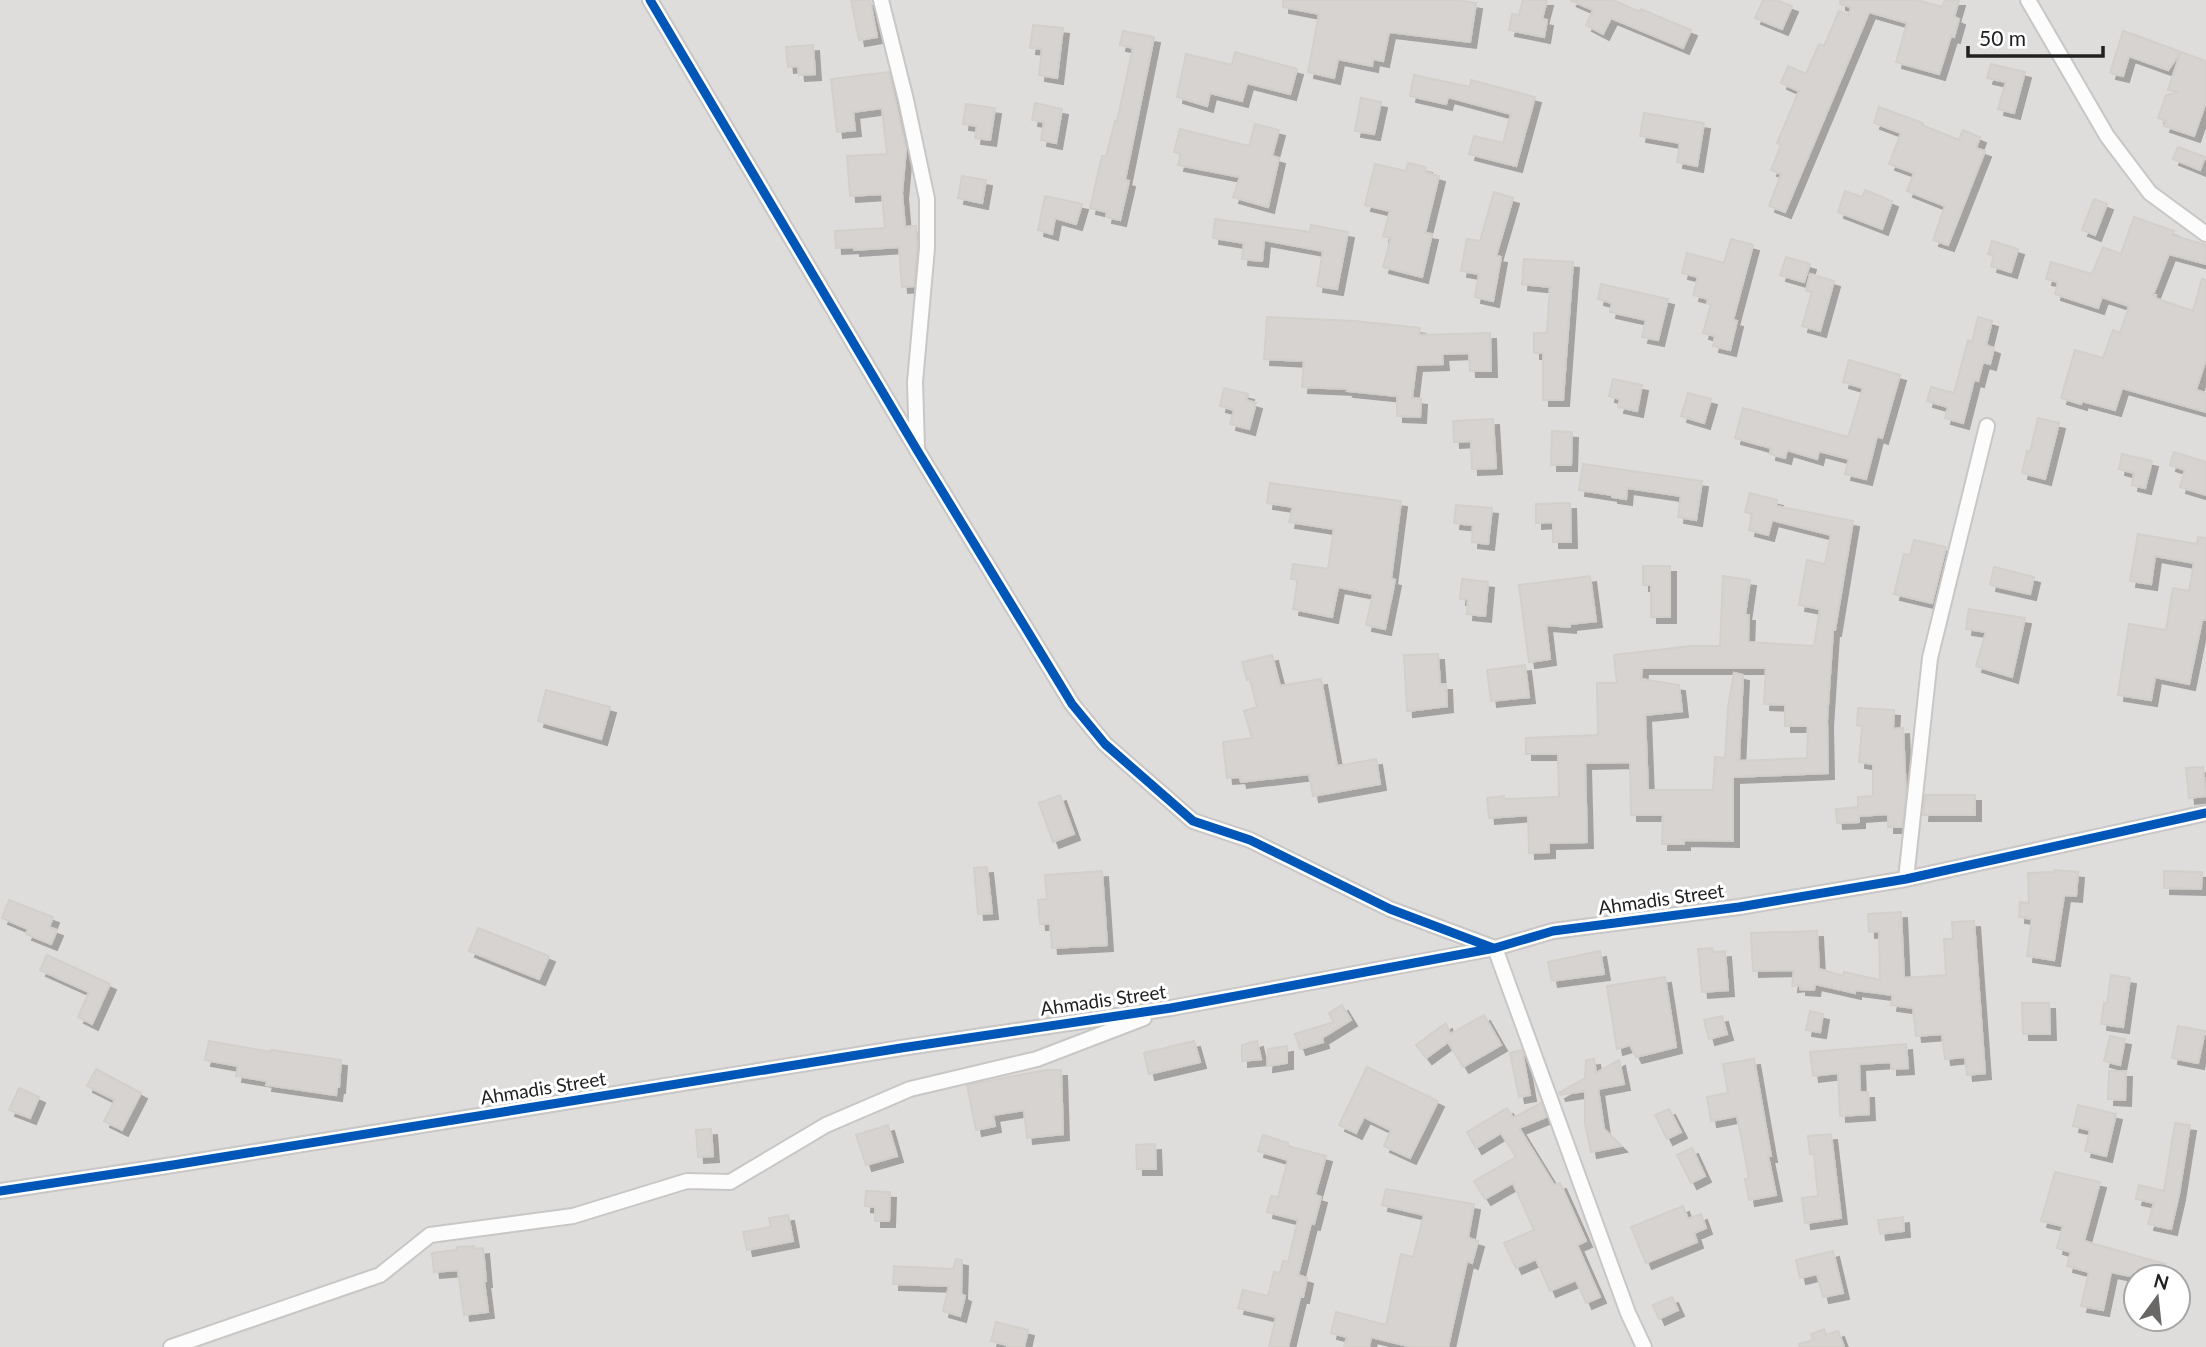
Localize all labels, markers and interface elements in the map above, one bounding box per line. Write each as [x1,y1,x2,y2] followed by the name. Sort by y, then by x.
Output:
[1968,14,2103,58] scale bar
[1979,25,2026,50] text: 50 m
[1597,878,1726,919] street label: Ahmadis Street
[1039,979,1168,1020] street label: Ahmadis Street
[478,1066,608,1109] street label: Ahmadis Street
[2122,1263,2192,1333] north arrow
[2151,1268,2172,1294] text: N

